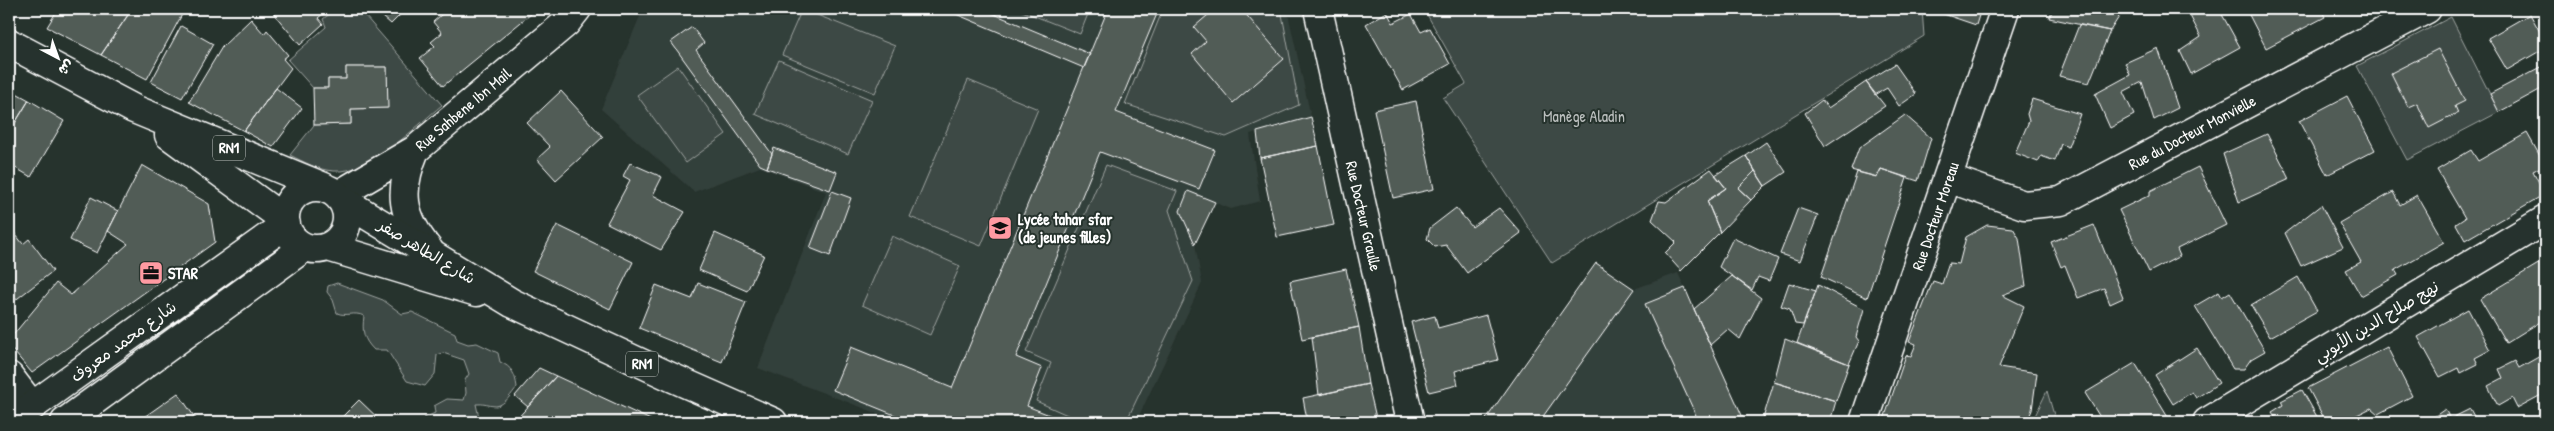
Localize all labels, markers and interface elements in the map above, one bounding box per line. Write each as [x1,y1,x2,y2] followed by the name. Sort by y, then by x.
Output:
[32,32,82,82] north arrow
[55,56,79,80] text: ش
[410,62,516,156] street label: Rue Sahbene Ibn Mail
[2124,89,2260,175] street label: Rue du Docteur Monvielle
[1543,105,1625,127] park label: Manège Aladin
[213,136,245,160] road number: RN1
[1906,158,1964,273] street label: Rue Docteur Moreau
[1341,159,1387,274] street label: Rue Docteur Graulle
[1018,208,1113,248] place label: Lycée tahar sfar (de jeunes filles)
[372,212,480,290] street label: شارع الطاهر صفر
[987,215,1013,241] school or university icon: Lycée tahar sfar (de jeunes filles)
[138,260,164,286] office icon: STAR
[168,262,199,284] place label: STAR
[2309,275,2445,370] street label: نهج صلاح الدين الأيوبي
[66,295,181,388] street label: شارع محمد معروف
[626,352,658,376] road number: RN1

